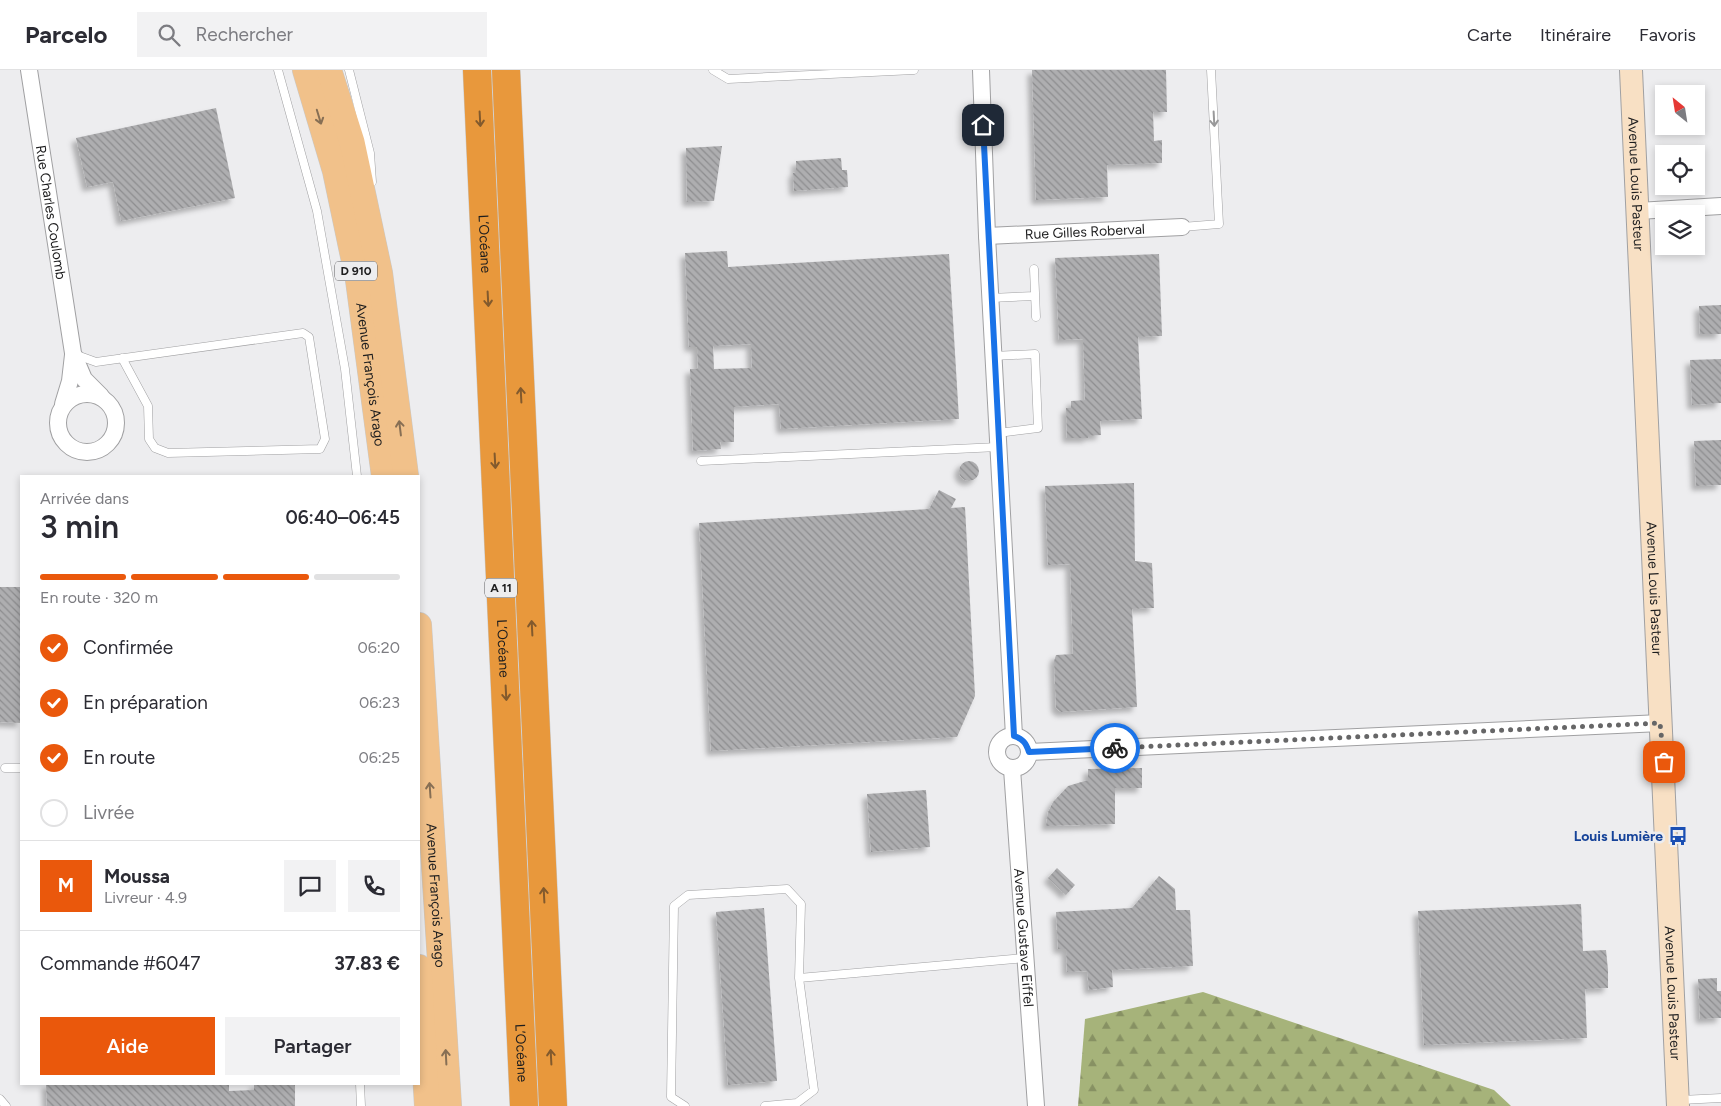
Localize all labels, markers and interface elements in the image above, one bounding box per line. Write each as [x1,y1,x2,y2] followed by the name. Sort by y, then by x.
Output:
[137,12,487,57] search box
[25,20,107,49] text: Parcelo
[155,21,183,49] icon: search
[195,23,293,46] text: Rechercher
[1467,24,1512,46] text: Carte
[1540,24,1611,46] text: Itinéraire
[1639,24,1696,46] text: Favoris
[1655,85,1705,135] north arrow
[1655,85,1705,255] map controls
[962,104,1004,146] pin
[315,108,325,124] one-way arrow
[475,110,484,126] one-way arrow
[1209,110,1218,126] one-way arrow
[969,111,997,139] icon: home
[1625,116,1648,252] street label: Avenue Louis Pasteur
[32,144,70,281] street label: Rue Charles Coulomb
[1655,145,1705,195] button: locate
[1655,205,1705,255] button: layers
[475,214,495,274] street label: L’Océane
[1024,220,1145,243] street label: Rue Gilles Roberval
[335,262,377,280] road number: D 910
[483,290,492,306] one-way arrow
[353,302,388,447] street label: Avenue François Arago
[516,388,526,404] one-way arrow
[394,420,404,436] one-way arrow
[490,452,500,469] one-way arrow
[40,489,129,508] text: Arrivée dans
[285,506,400,529] text: 06:40–06:45
[40,508,119,546] text: 3 min
[1643,521,1666,656] street label: Avenue Louis Pasteur
[485,578,517,598] road number: A 11
[40,588,158,607] text: En route · 320 m
[493,619,513,678] street label: L’Océane
[527,620,536,636] one-way arrow
[40,634,68,662] icon: check
[83,636,173,659] text: Confirmée
[357,638,400,657] text: 06:20
[501,685,510,701] one-way arrow
[40,689,68,717] icon: check
[83,691,208,714] text: En préparation
[359,693,400,712] text: 06:23
[1090,723,1140,773] courier
[1101,734,1129,762] icon: bike
[1643,741,1685,783] pin
[40,744,68,772] icon: check
[83,746,155,769] text: En route
[358,748,400,767] text: 06:25
[1650,748,1678,776] icon: bag
[425,783,434,799] one-way arrow
[83,801,134,824] text: Livrée
[423,823,449,968] street label: Avenue François Arago
[1667,825,1689,847] bus stop icon: Louis Lumière
[1574,828,1663,845] place label: Louis Lumière
[284,860,336,912] button: chat
[348,860,400,912] button: phone
[104,865,170,888] text: Moussa
[1011,868,1037,1008] street label: Avenue Gustave Eiffel
[58,874,74,897] text: M
[539,887,548,903] one-way arrow
[104,888,187,907] text: Livreur · 4.9
[1661,926,1684,1061] street label: Avenue Louis Pasteur
[40,952,200,975] text: Commande #6047
[334,952,400,975] text: 37.83 €
[40,1017,215,1075] button: Aide
[225,1017,400,1075] button: Partager
[512,1023,531,1083] street label: L’Océane
[441,1050,450,1066] one-way arrow
[546,1050,555,1066] one-way arrow

